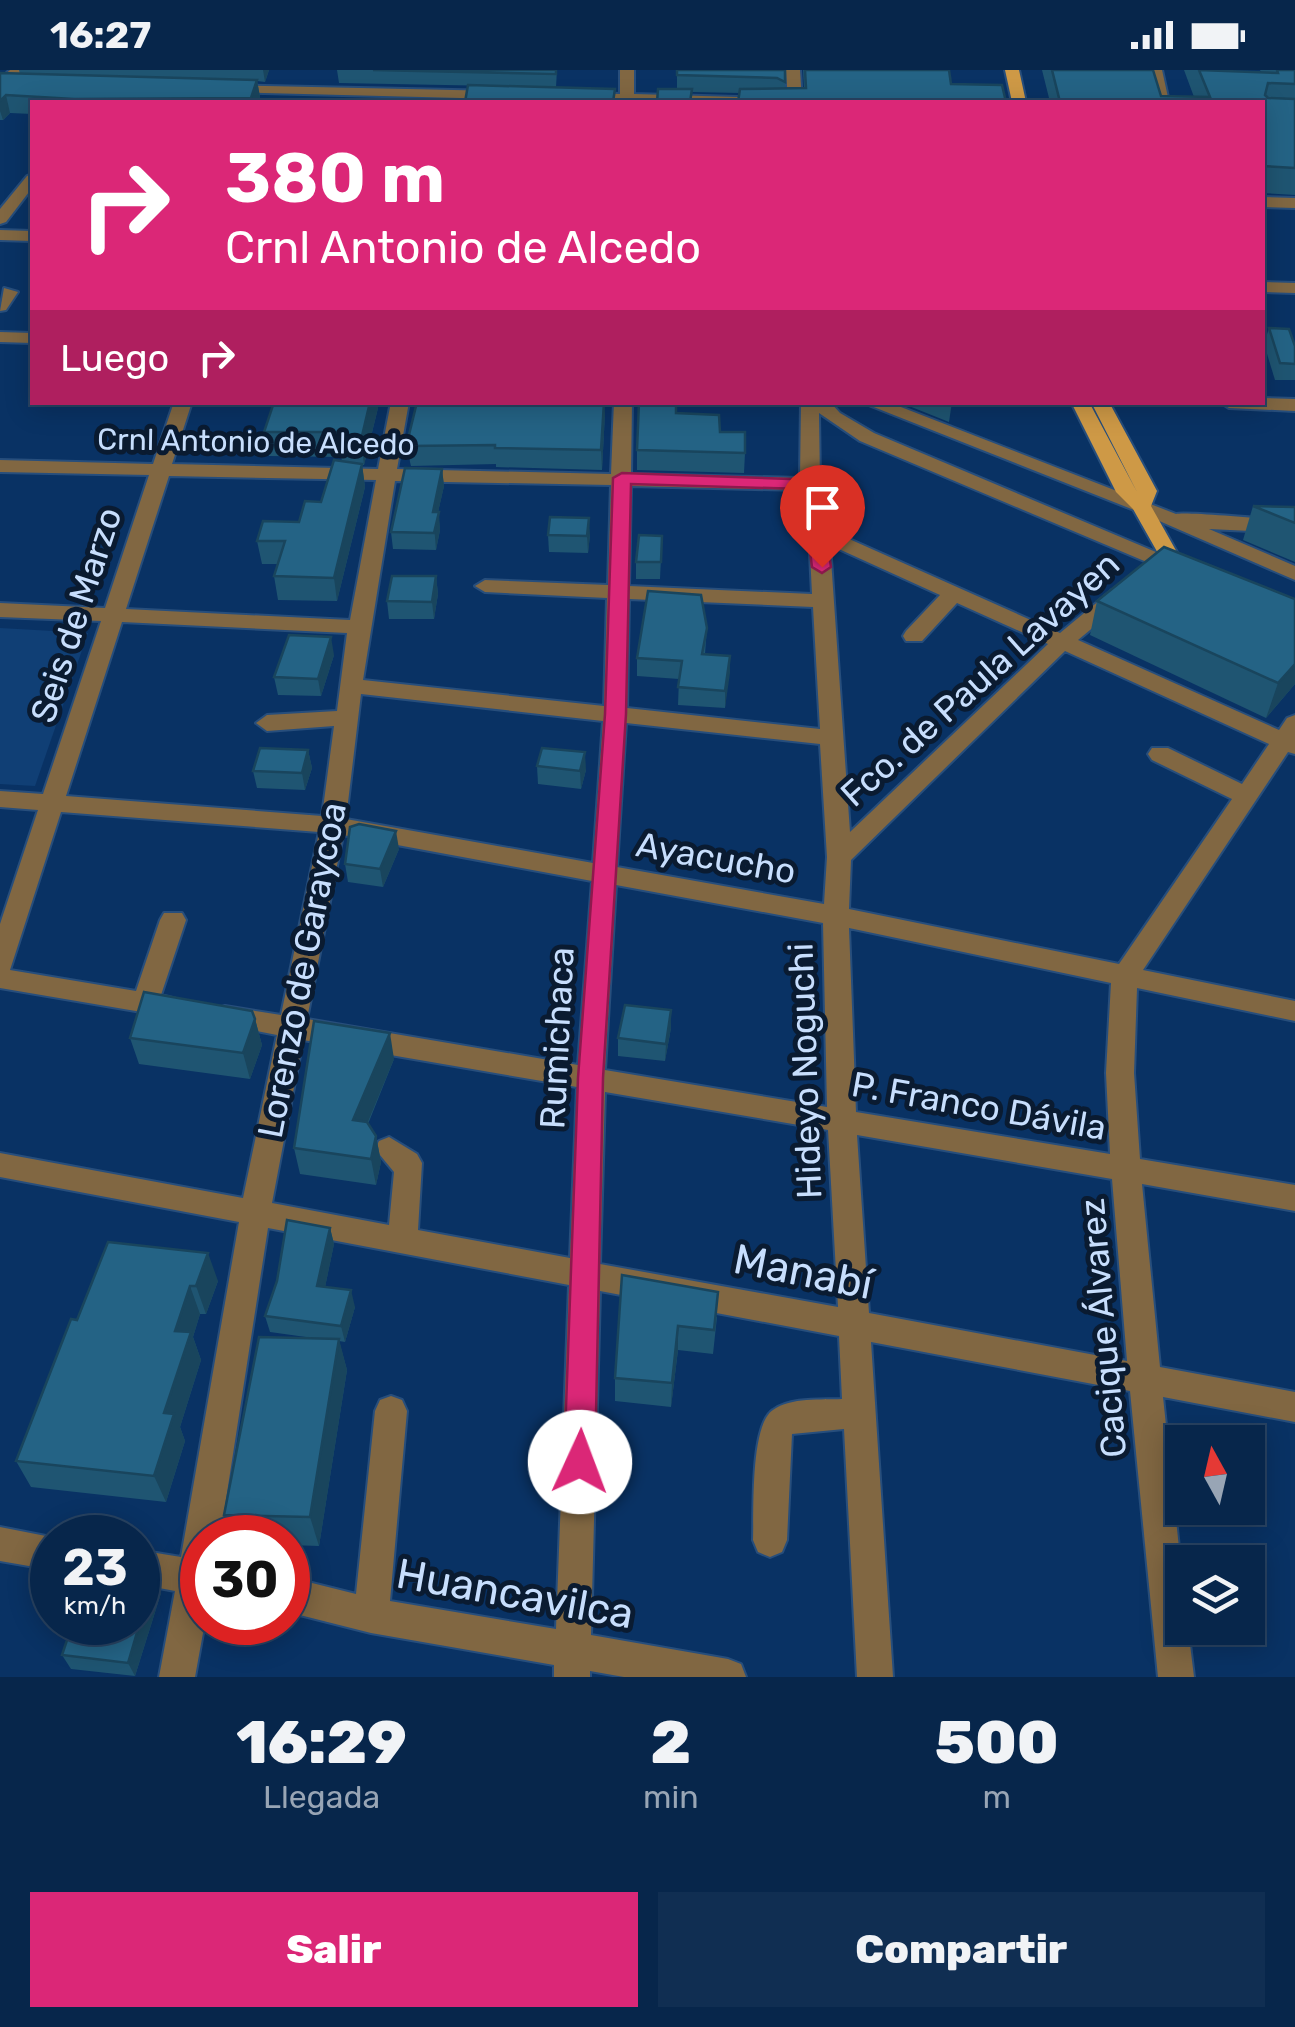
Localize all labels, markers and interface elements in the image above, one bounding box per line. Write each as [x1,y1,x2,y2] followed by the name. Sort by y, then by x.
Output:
[50,12,151,58] text: 16:27
[225,137,445,220] text: 380 m
[60,140,190,270] icon: right
[225,221,701,274] text: Crnl Antonio de Alcedo
[189,330,244,385] icon: right
[60,335,169,381] text: Luego
[97,421,415,463] street label: Crnl Antonio de Alcedo
[780,465,865,568] pin
[795,480,850,535] icon: arrive
[22,502,130,728] street label: Seis de Marzo
[832,543,1128,815] street label: Fco. de Paula Lavayen
[249,799,355,1141] street label: Lorenzo de Garaycoa
[633,823,799,893] street label: Ayacucho
[780,942,830,1200] street label: Hideyo Noguchi
[531,946,583,1130] street label: Rumichaca
[849,1063,1109,1149] street label: P. Franco Dávila
[1071,1197,1135,1459] street label: Cacique Álvarez
[729,1234,878,1310] street label: Manabí
[528,1410,632,1514] position arrow
[1165,1425,1265,1525] north arrow
[1165,1425,1265,1645] map controls
[180,1515,310,1645] speed limit sign: 30
[62,1538,128,1598] text: 23
[1165,1545,1265,1645] button: layers
[393,1549,637,1639] street label: Huancavilca
[64,1591,126,1620] text: km/h
[236,1707,407,1778] text: 16:29
[651,1707,691,1778] text: 2
[935,1707,1059,1778] text: 500
[263,1778,380,1816] text: Llegada
[643,1778,699,1816] text: min
[983,1778,1011,1816] text: m
[30,1892,638,2007] button: Salir
[658,1892,1265,2007] button: Compartir

